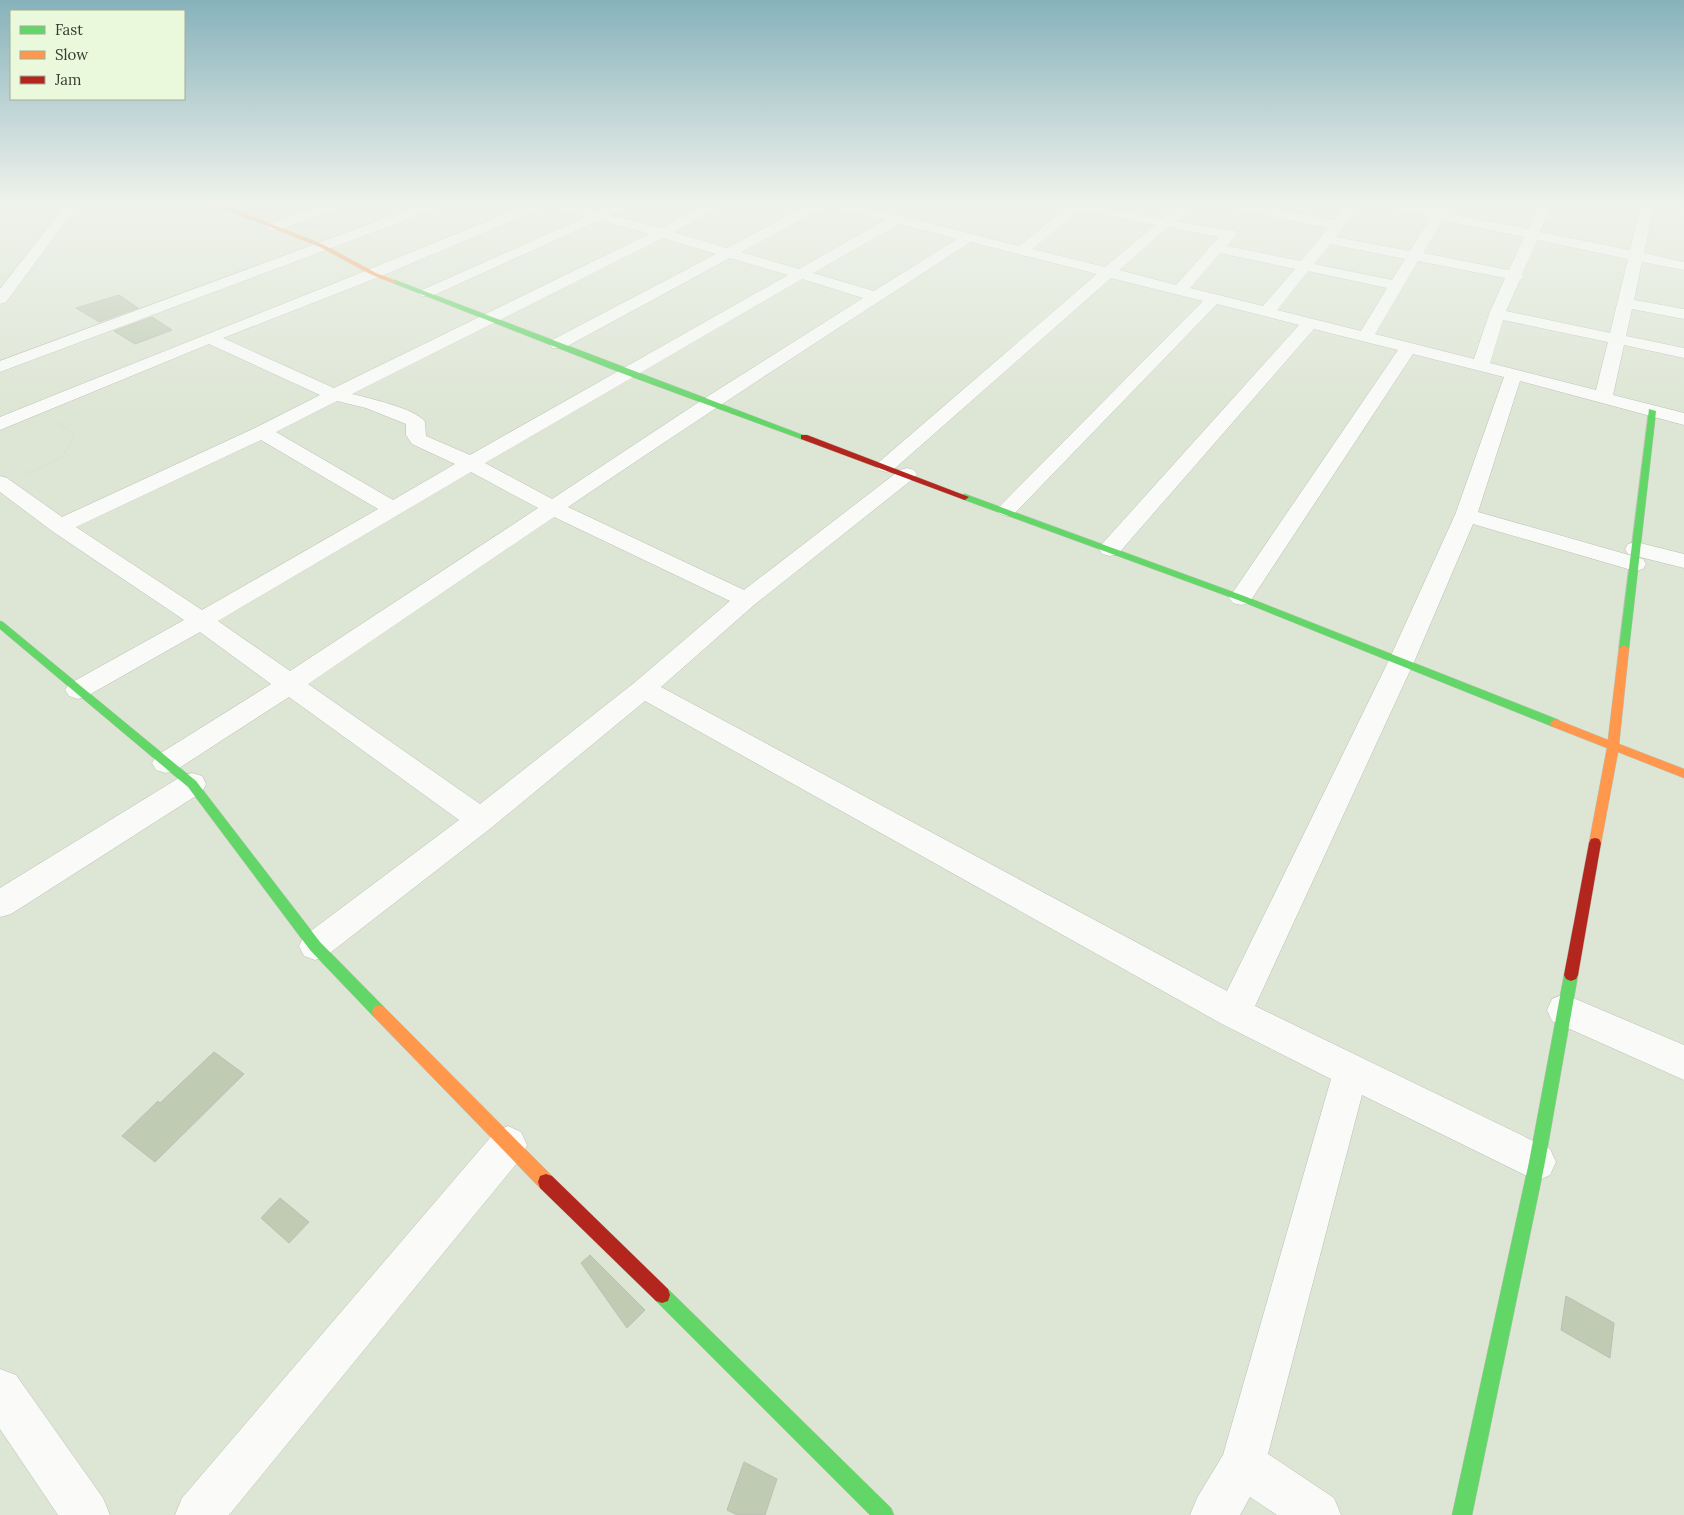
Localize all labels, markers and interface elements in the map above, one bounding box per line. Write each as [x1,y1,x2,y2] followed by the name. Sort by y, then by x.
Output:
[10,10,185,100] legend
[55,20,83,39] text: Fast
[55,45,88,64] text: Slow
[54,70,82,89] text: Jam

